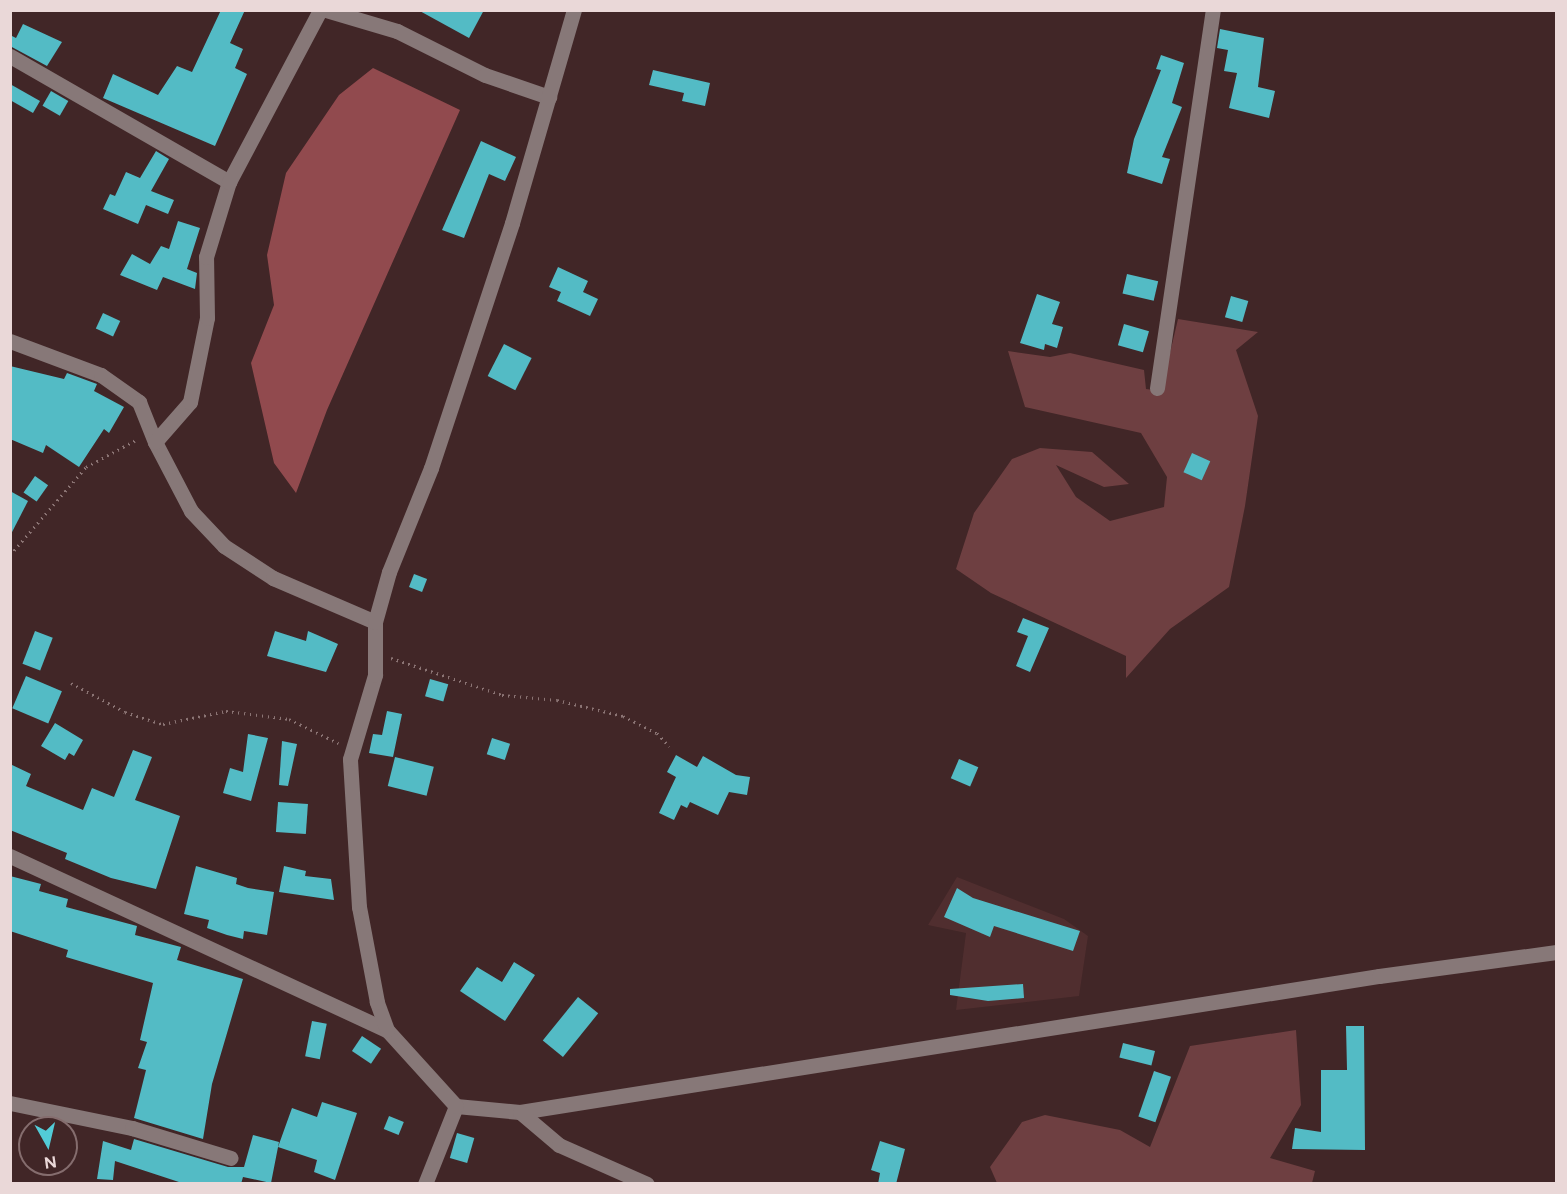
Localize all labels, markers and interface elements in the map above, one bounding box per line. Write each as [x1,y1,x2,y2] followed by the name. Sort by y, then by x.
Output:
[18,1116,78,1176] north arrow
[43,1152,58,1173] text: N

